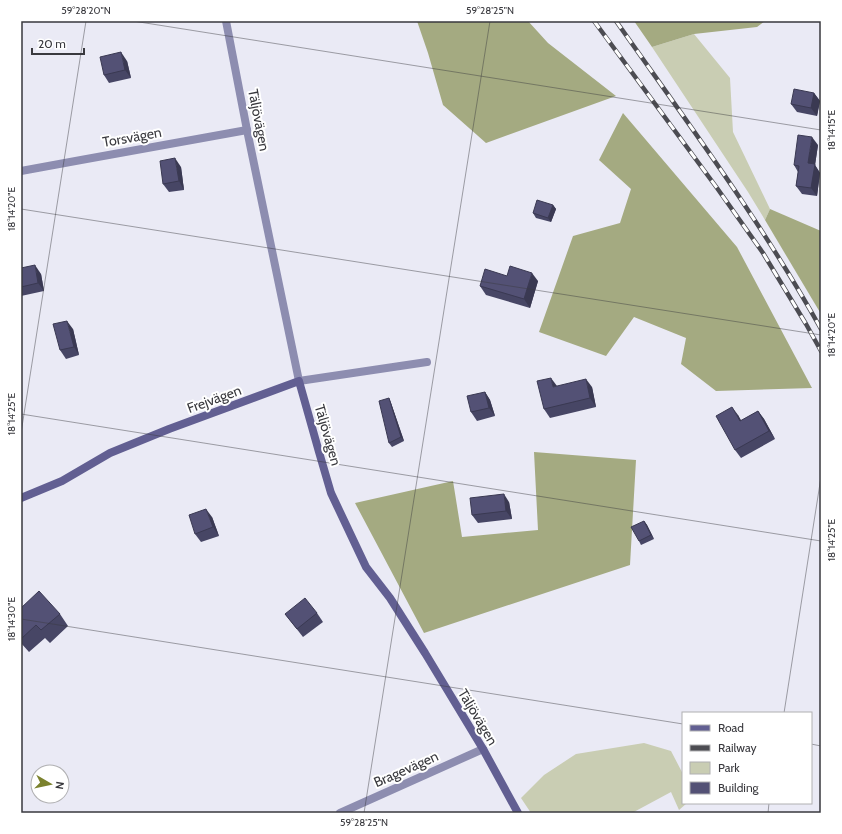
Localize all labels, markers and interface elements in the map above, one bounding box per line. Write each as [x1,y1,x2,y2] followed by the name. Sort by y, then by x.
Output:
[61,4,111,17] text: 59°28'20"N
[466,4,514,17] text: 59°28'25"N
[32,30,84,56] scale bar
[38,36,66,51] text: 20 m
[244,88,274,153] street label: Täljövägen
[825,109,838,150] text: 18°14'15"E
[101,123,163,151] street label: Torsvägen
[5,187,18,231] text: 18°14'20"E
[825,313,838,357] text: 18°14'20"E
[184,381,244,417] street label: Frejvägen
[5,392,18,435] text: 18°14'25"E
[311,402,345,468] street label: Täljövägen
[825,518,838,561] text: 18°14'25"E
[5,597,18,641] text: 18°14'30"E
[454,686,502,749] street label: Täljövägen
[682,712,812,804] legend
[718,720,744,735] text: Road
[718,740,756,755] text: Railway
[371,747,441,791] street label: Bragevägen
[718,760,740,775] text: Park
[30,764,70,804] north arrow
[718,780,760,795] text: Building
[52,781,67,791] text: N
[340,816,388,829] text: 59°28'25"N

